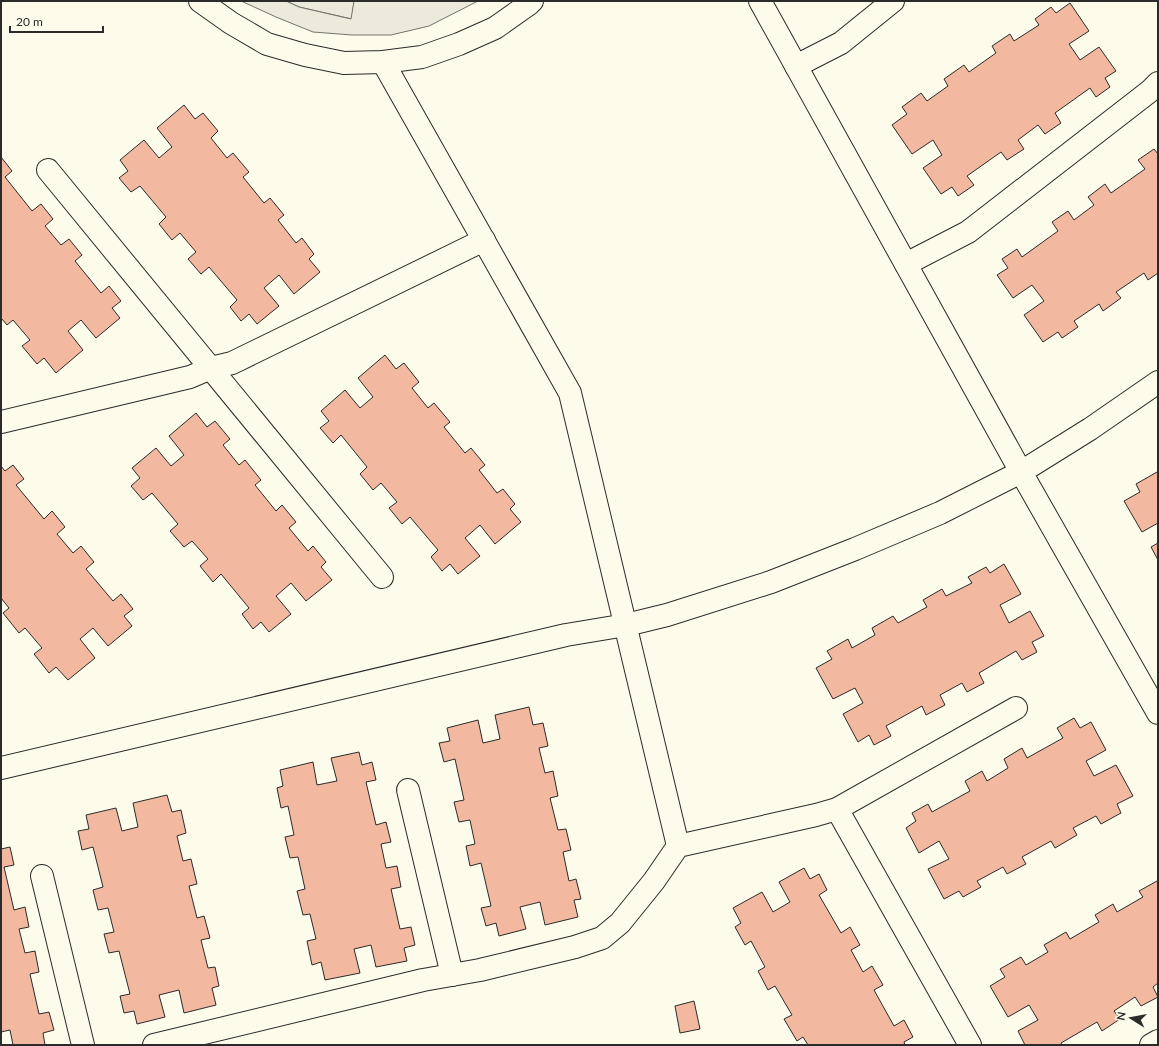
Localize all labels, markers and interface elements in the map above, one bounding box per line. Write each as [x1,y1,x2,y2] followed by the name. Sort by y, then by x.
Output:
[10,8,103,34] scale bar
[16,14,43,29] text: 20 m
[1111,998,1151,1038] north arrow
[1114,1011,1128,1021] text: N

